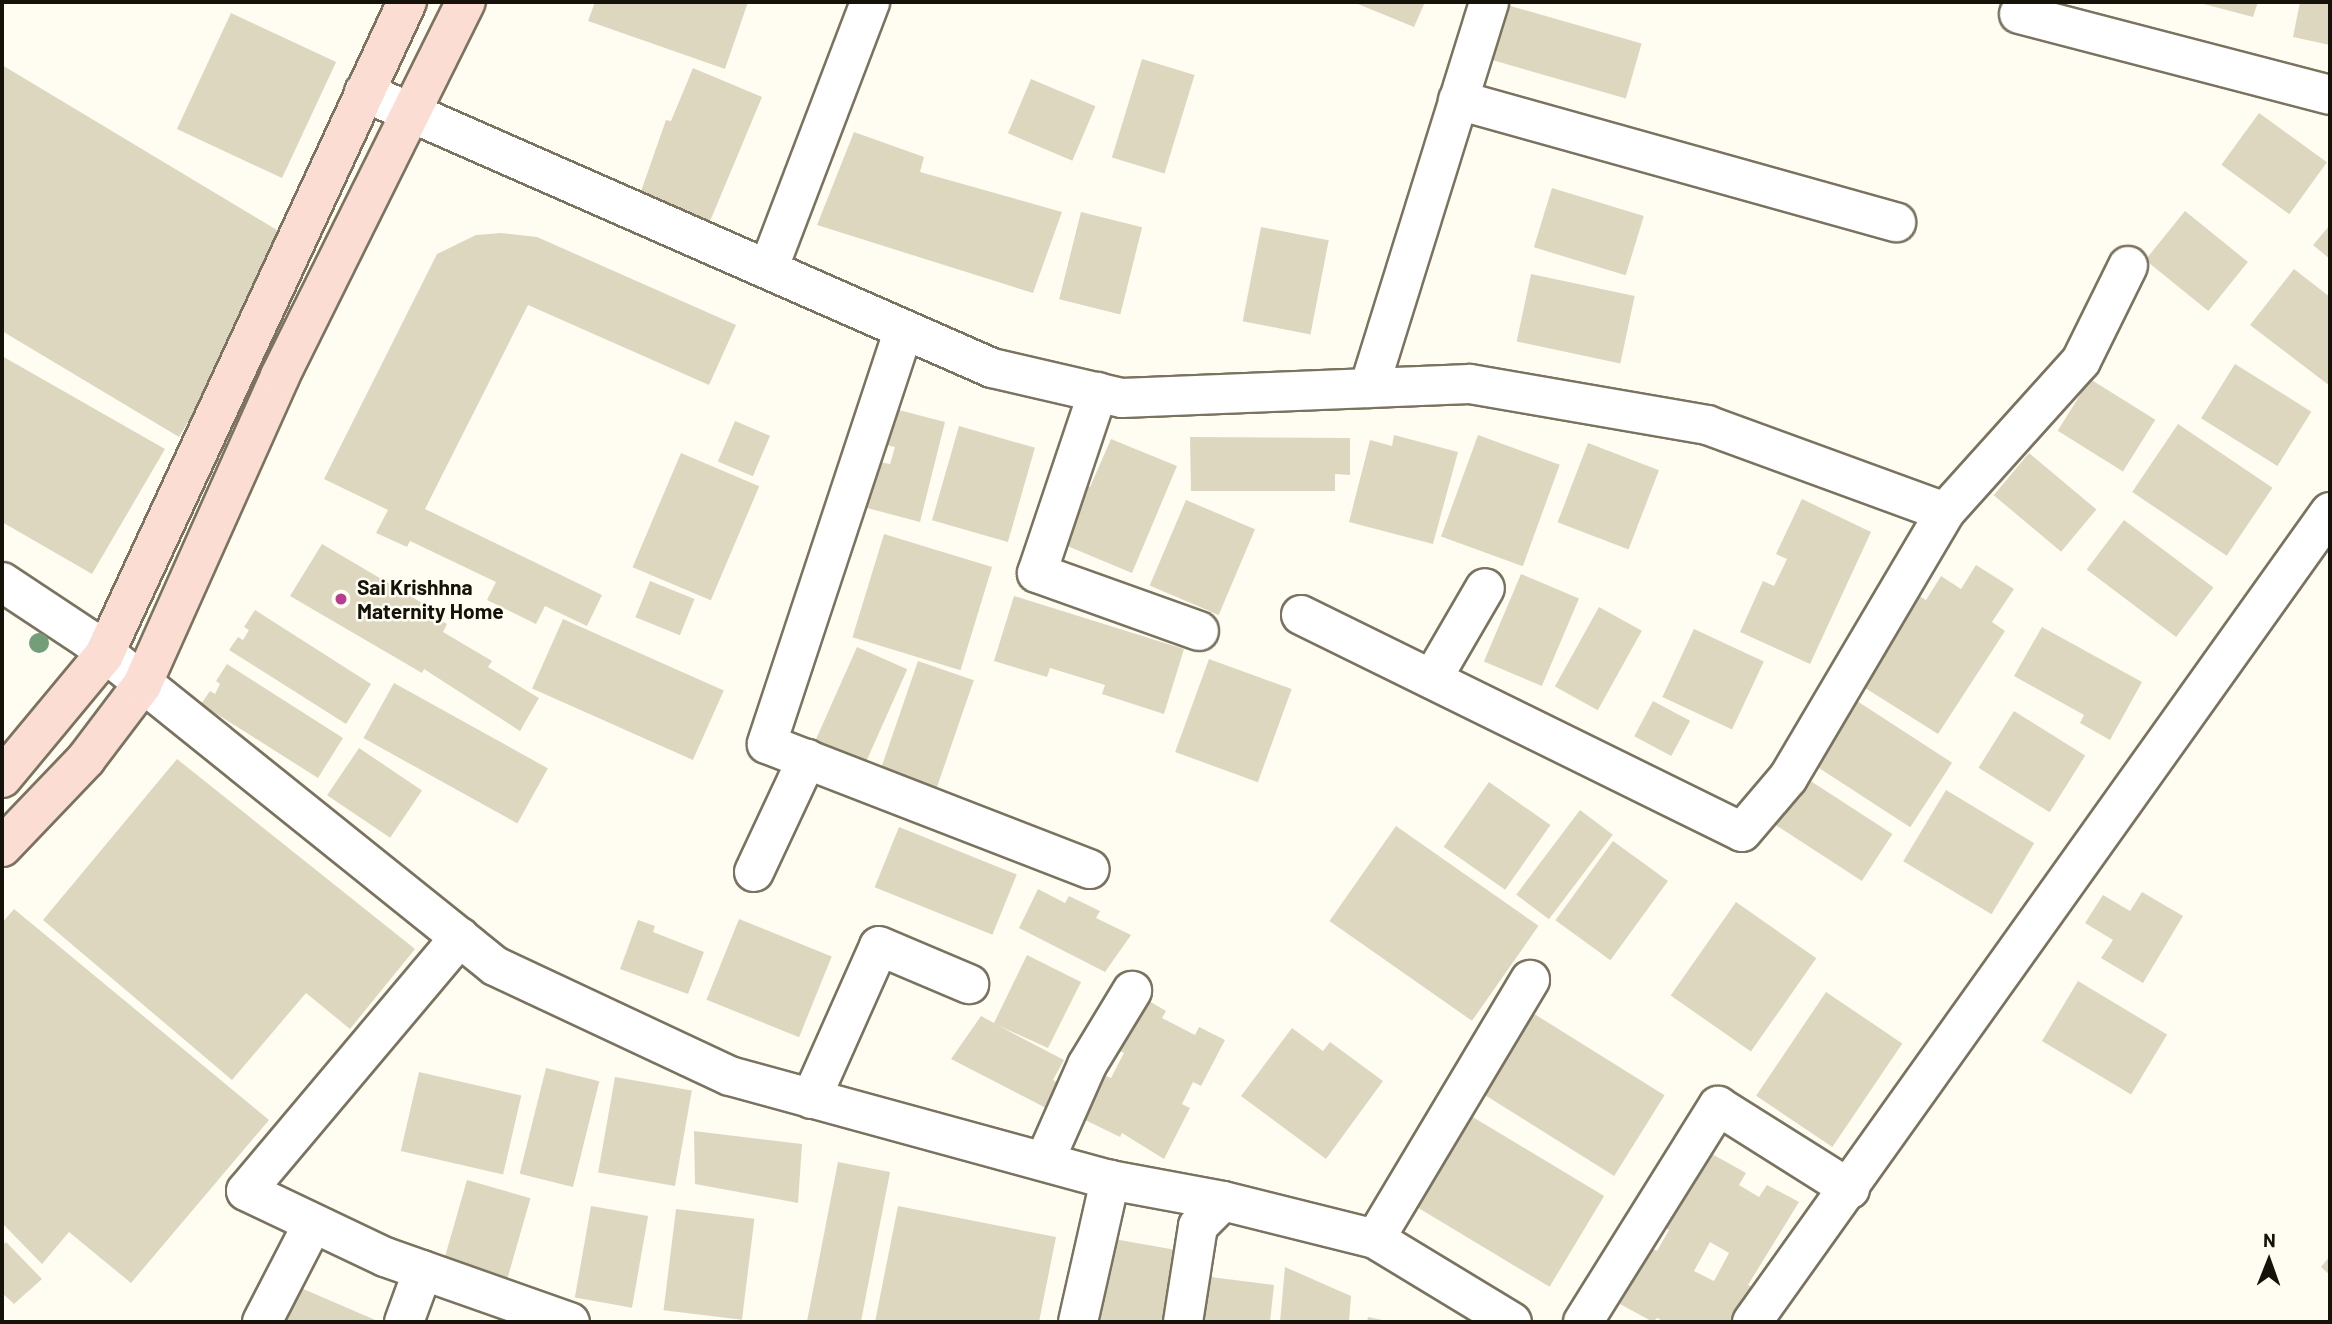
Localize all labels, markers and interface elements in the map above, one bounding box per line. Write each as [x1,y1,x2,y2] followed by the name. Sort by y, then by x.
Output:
[357,574,504,624] place label: Sai Krishhna Maternity Home
[331,589,351,609] marker: Sai Krishhna Maternity Home
[2234,1226,2304,1296] north arrow
[2263,1228,2276,1251] text: N

